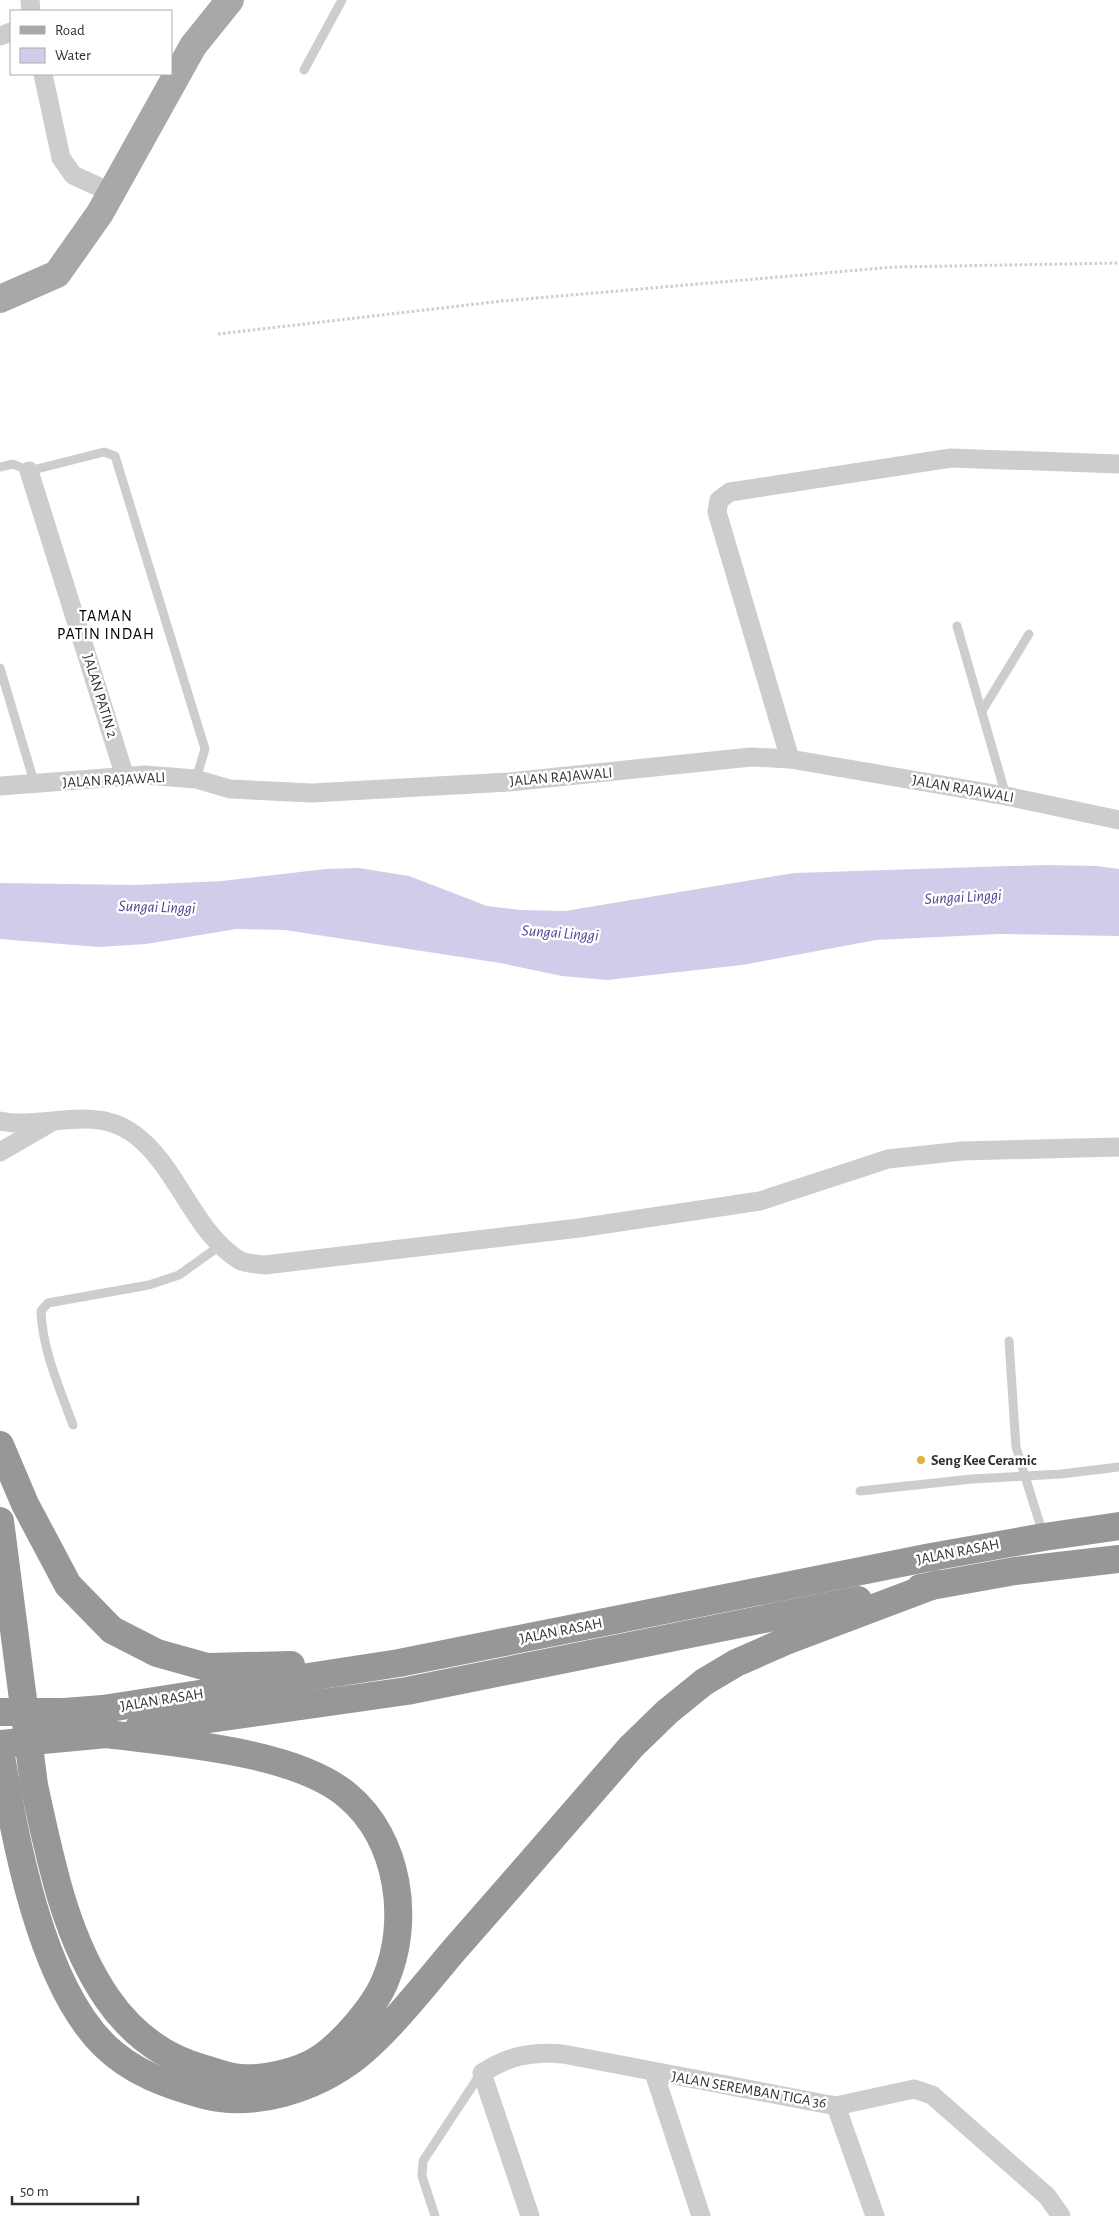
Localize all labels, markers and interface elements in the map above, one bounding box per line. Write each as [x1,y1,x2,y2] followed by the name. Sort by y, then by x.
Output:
[10,10,172,75] legend
[55,23,85,38] text: Road
[55,48,91,63] text: Water
[57,608,155,642] district label: TAMAN PATIN INDAH
[80,652,120,740] street label: JALAN PATIN 2
[509,765,613,789] street label: JALAN RAJAWALI
[62,770,166,790] street label: JALAN RAJAWALI
[911,773,1015,805] street label: JALAN RAJAWALI
[924,887,1002,907] water label: Sungai Linggi
[118,898,196,916] water label: Sungai Linggi
[521,922,600,944] water label: Sungai Linggi
[931,1453,1037,1468] place label: Seng Kee Ceramic
[915,1454,927,1466] marker: Seng Kee Ceramic
[915,1537,1001,1567] street label: JALAN RASAH
[518,1616,604,1646] street label: JALAN RASAH
[119,1686,205,1714] street label: JALAN RASAH
[671,2069,827,2111] street label: JALAN SEREMBAN TIGA 36
[12,2174,139,2206] scale bar
[20,2184,49,2199] text: 50 m

